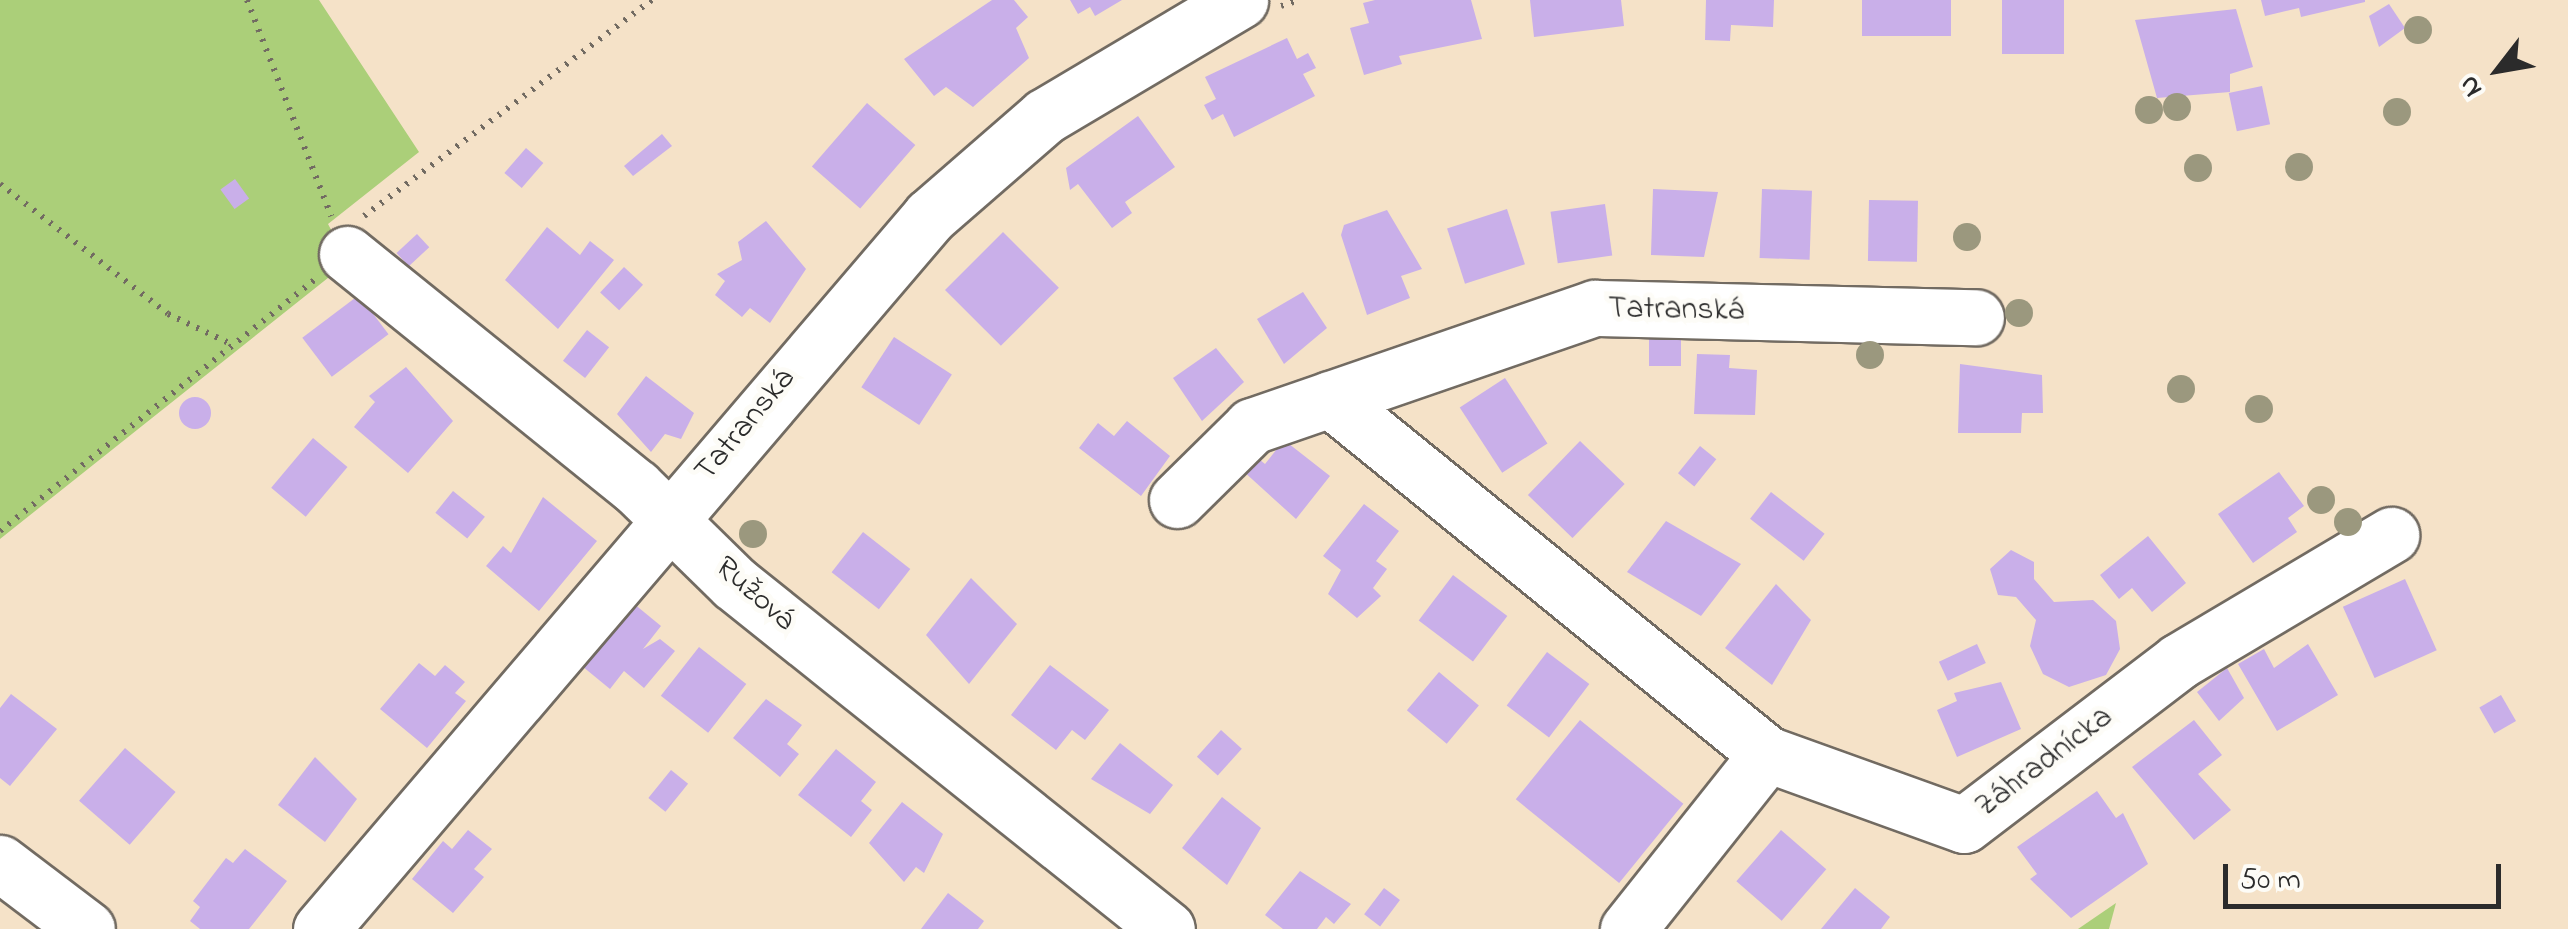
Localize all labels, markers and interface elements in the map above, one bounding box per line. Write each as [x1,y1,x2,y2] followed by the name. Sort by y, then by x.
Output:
[2448,20,2548,120] north arrow
[2449,67,2494,104] text: N
[1608,291,1744,331] street label: Tatranská
[688,362,804,490] street label: Tatranská
[706,550,802,640] street label: Ružová
[1969,699,2121,827] street label: Záhradnícka
[2228,844,2506,906] scale bar
[2240,859,2301,903] text: 50 m

